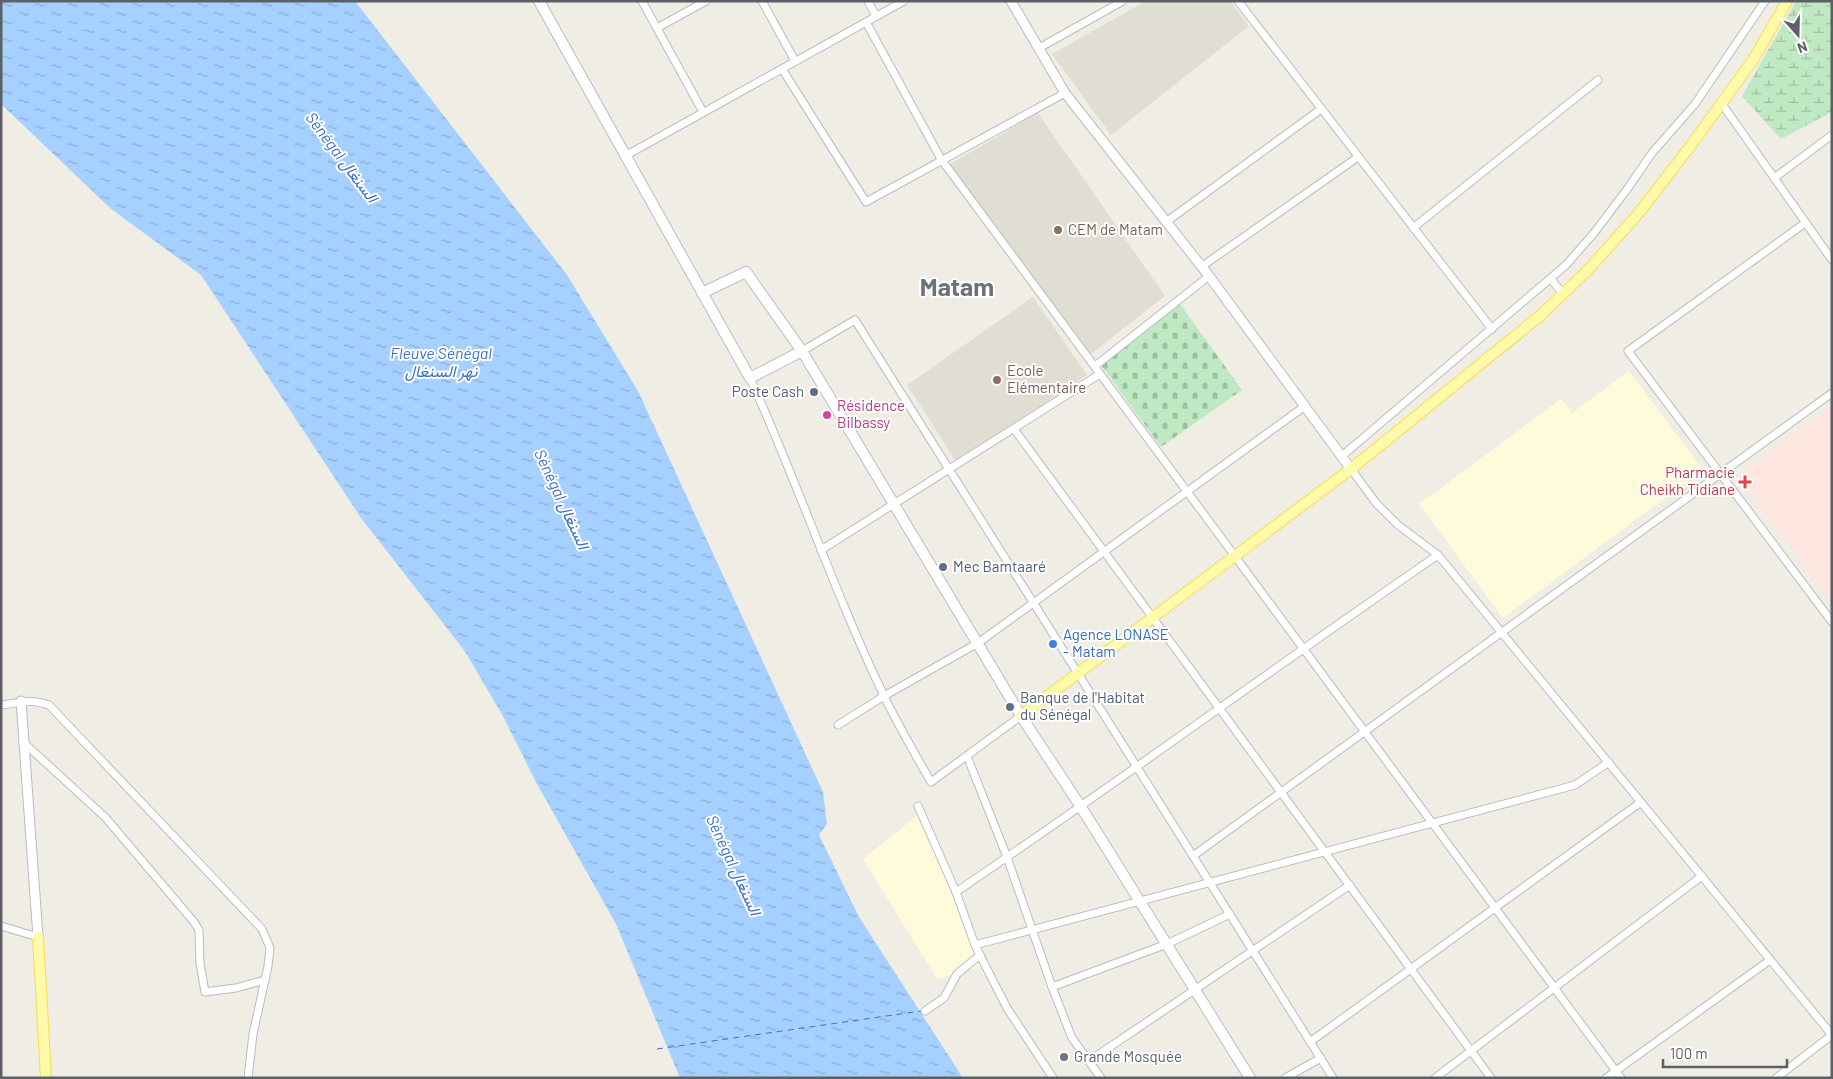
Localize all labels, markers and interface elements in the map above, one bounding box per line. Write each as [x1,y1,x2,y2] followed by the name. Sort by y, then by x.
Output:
[1773,10,1823,60] north arrow
[1795,38,1810,57] text: N
[301,108,384,208] water label: Sénégal السنغال
[1068,220,1163,238] place label: CEM de Matam
[1052,224,1064,236] marker: CEM de Matam
[920,271,994,301] district label: Matam
[390,343,492,382] water label: Fleuve Sénégal نهر السنغال
[1007,361,1086,396] place label: Ecole Elémentaire
[991,374,1003,386] marker: Ecole Elémentaire
[732,382,804,400] place label: Poste Cash
[808,386,820,398] marker: Poste Cash
[837,396,905,431] place label: Résidence Bilbassy
[821,409,833,421] marker: Résidence Bilbassy
[530,446,595,554] water label: Sénégal السنغال
[1640,463,1735,498] place label: Pharmacie Cheikh Tidiane
[1739,476,1751,488] marker: Pharmacie Cheikh Tidiane
[953,557,1046,575] place label: Mec Bamtaaré
[937,561,949,573] marker: Mec Bamtaaré
[1063,625,1169,660] place label: Agence LONASE - Matam
[1047,638,1059,650] marker: Agence LONASE - Matam
[1020,688,1145,723] place label: Banque de l'Habitat du Sénégal
[1004,701,1016,713] marker: Banque de l'Habitat du Sénégal
[702,812,767,920] water label: Sénégal السنغال
[1663,1036,1787,1068] scale bar
[1670,1044,1708,1062] text: 100 m
[1074,1047,1182,1065] place label: Grande Mosquée
[1058,1051,1070,1063] marker: Grande Mosquée

